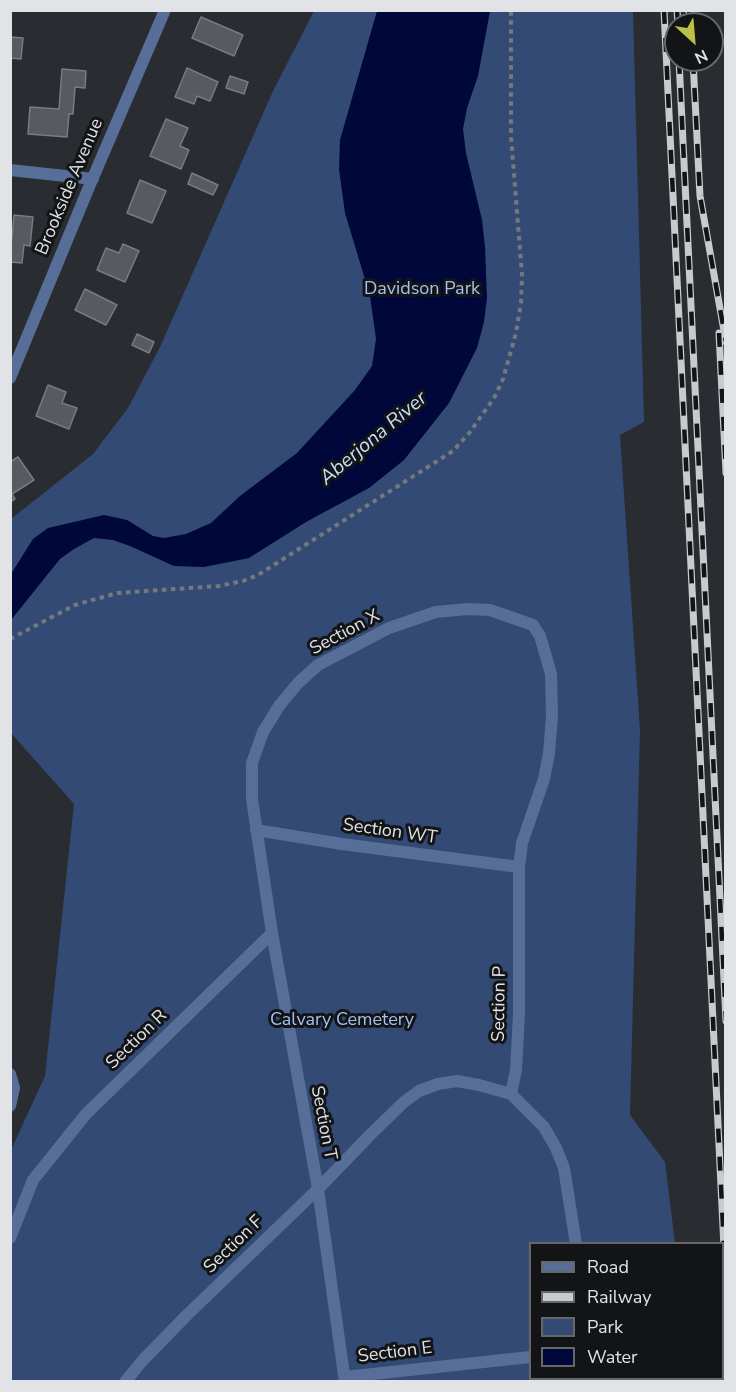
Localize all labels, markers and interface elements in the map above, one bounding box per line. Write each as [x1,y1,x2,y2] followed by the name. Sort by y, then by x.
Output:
[664,12,724,72] north arrow
[691,44,711,69] text: N
[32,116,108,258] street label: Brookside Avenue
[364,279,480,301] park label: Davidson Park
[315,387,433,491] water label: Aberjona River
[306,606,384,660] street label: Section X
[341,815,439,849] street label: Section WT
[489,966,511,1042] street label: Section P
[102,1006,172,1074] street label: Section R
[270,1010,414,1032] park label: Calvary Cemetery
[305,1084,341,1162] street label: Section T
[200,1211,268,1279] street label: Section F
[529,1242,724,1380] legend
[587,1255,629,1279] text: Road
[587,1285,652,1309] text: Railway
[587,1315,623,1339] text: Park
[357,1338,433,1368] street label: Section E
[587,1345,638,1369] text: Water

